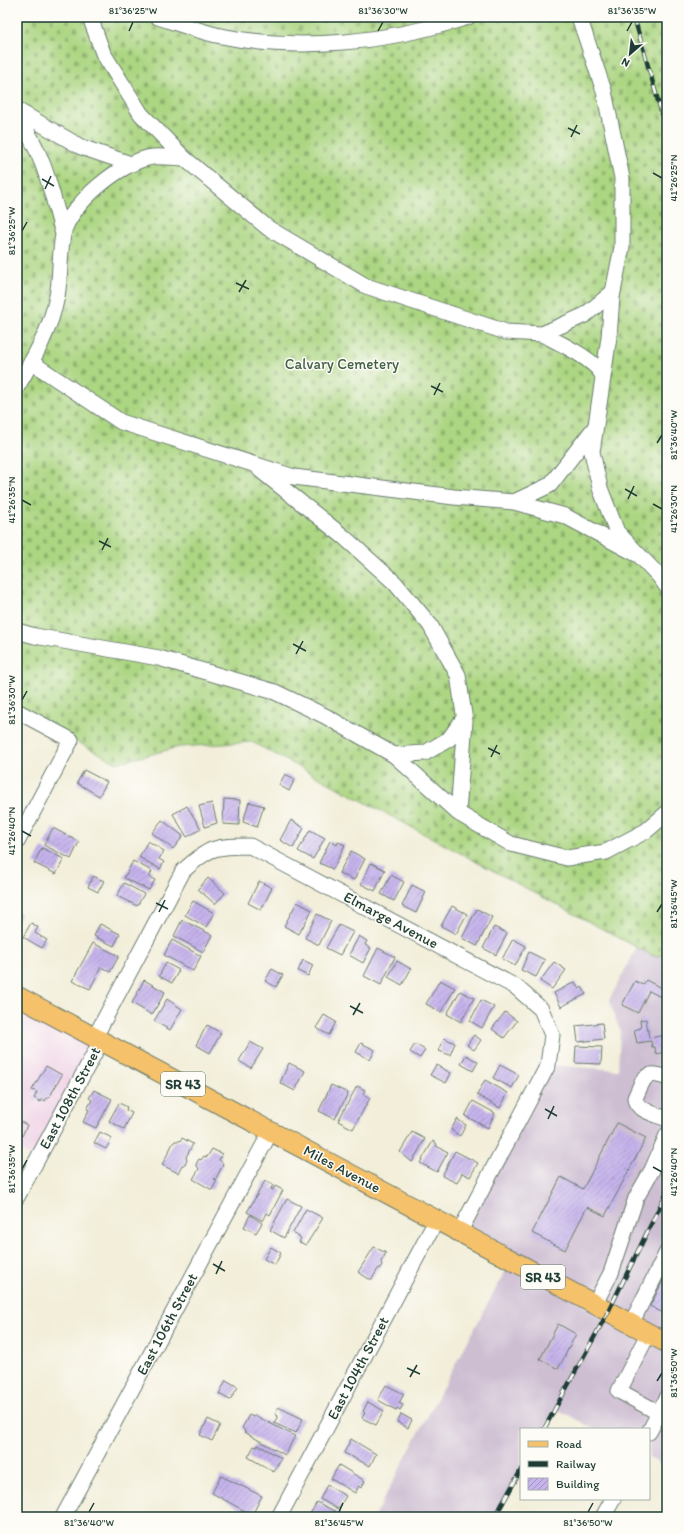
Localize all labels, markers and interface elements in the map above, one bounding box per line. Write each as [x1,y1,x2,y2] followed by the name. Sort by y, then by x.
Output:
[109,4,158,17] text: 81°36'25"W
[358,4,408,17] text: 81°36'30"W
[608,4,657,17] text: 81°36'35"W
[610,34,650,74] north arrow
[619,55,632,70] text: N
[667,154,680,201] text: 41°26'25"N
[5,206,18,255] text: 81°36'25"W
[285,355,399,373] park label: Calvary Cemetery
[667,410,680,460] text: 81°36'40"W
[5,476,18,524] text: 41°26'35"N
[667,485,680,533] text: 41°26'30"N
[5,675,18,725] text: 81°36'30"W
[5,806,18,855] text: 41°26'40"N
[667,879,680,929] text: 81°36'45"W
[341,888,441,952] street label: Elmarge Avenue
[35,1043,105,1152] street label: East 108th Street
[161,1072,205,1096] road number: SR 43
[300,1141,384,1197] street label: Miles Avenue
[5,1144,18,1193] text: 81°36'35"W
[667,1147,680,1196] text: 41°26'40"N
[521,1265,565,1289] road number: SR 43
[133,1270,202,1378] street label: East 106th Street
[323,1313,393,1423] street label: East 104th Street
[667,1348,680,1398] text: 81°36'50"W
[520,1428,650,1500] legend
[556,1437,582,1451] text: Road
[556,1457,596,1471] text: Railway
[556,1477,600,1491] text: Building
[64,1516,114,1529] text: 81°36'40"W
[314,1516,364,1529] text: 81°36'45"W
[563,1516,613,1529] text: 81°36'50"W

